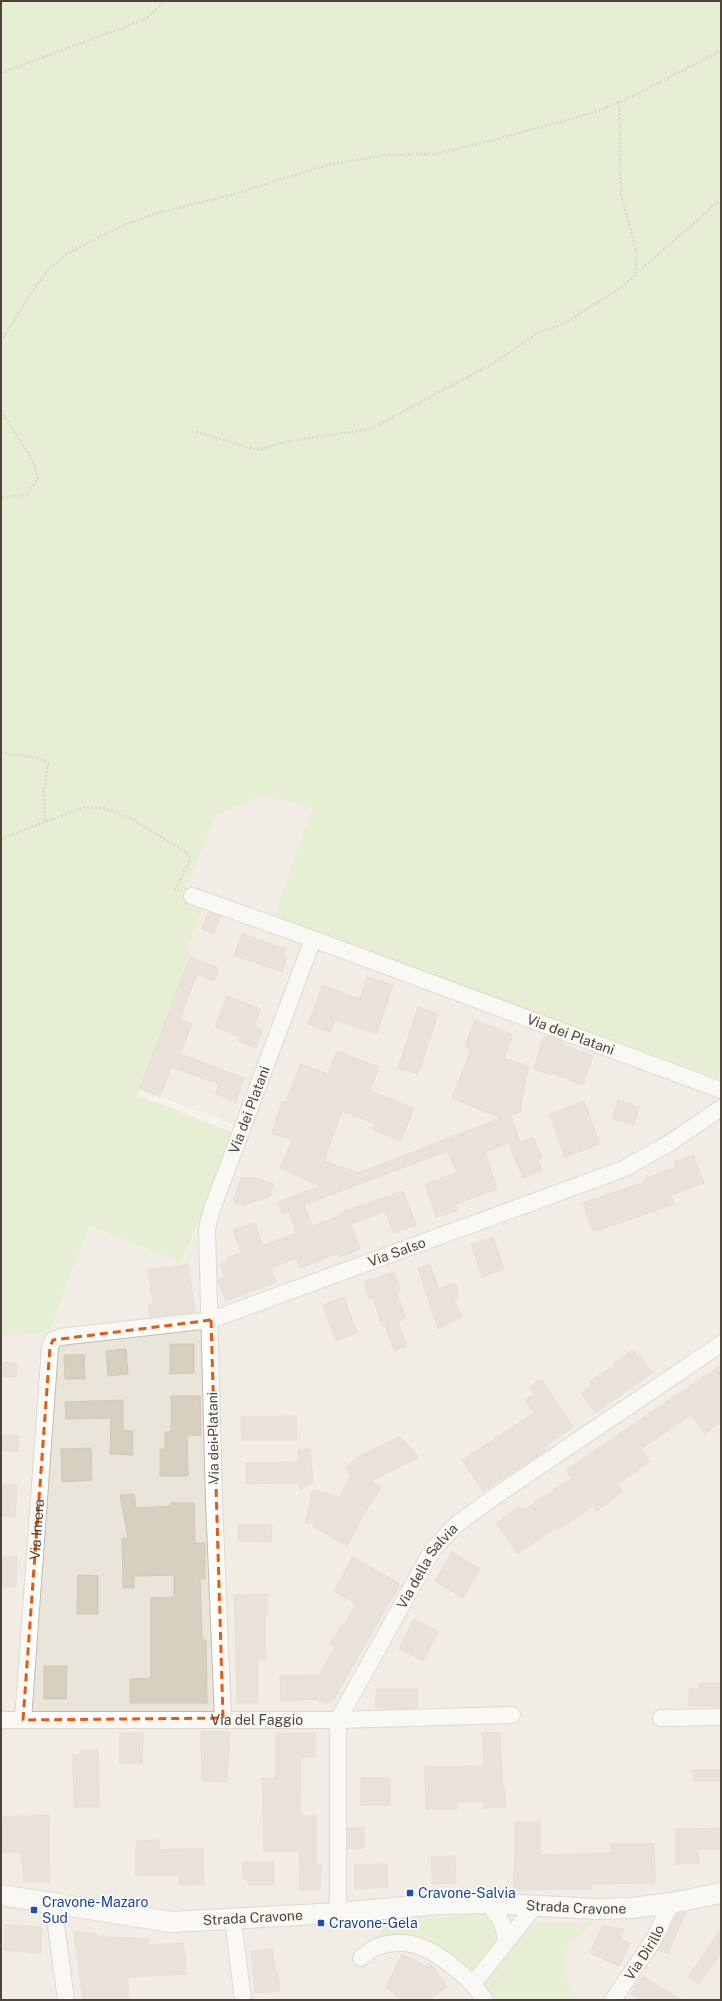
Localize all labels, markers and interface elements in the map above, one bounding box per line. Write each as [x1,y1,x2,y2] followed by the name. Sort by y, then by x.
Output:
[525,1011,617,1058] street label: Via dei Platani
[226,1064,273,1156] street label: Via dei Platani
[366,1234,428,1270] street label: Via Salso
[204,1392,222,1484] street label: Via dei Platani
[27,1498,47,1561] street label: Via Imera
[393,1520,461,1612] street label: Via della Salvia
[211,1712,303,1728] street label: Via del Faggio
[418,1885,516,1901] place label: Cravone-Salvia
[405,1888,415,1898] marker: Cravone-Salvia
[42,1894,149,1926] place label: Cravone-Mazaro Sud
[526,1897,626,1917] street label: Strada Cravone
[29,1905,39,1915] marker: Cravone-Mazaro Sud
[202,1907,303,1928] street label: Strada Cravone
[329,1915,418,1931] place label: Cravone-Gela
[316,1918,326,1928] marker: Cravone-Gela
[621,1922,667,1983] street label: Via Dirillo

